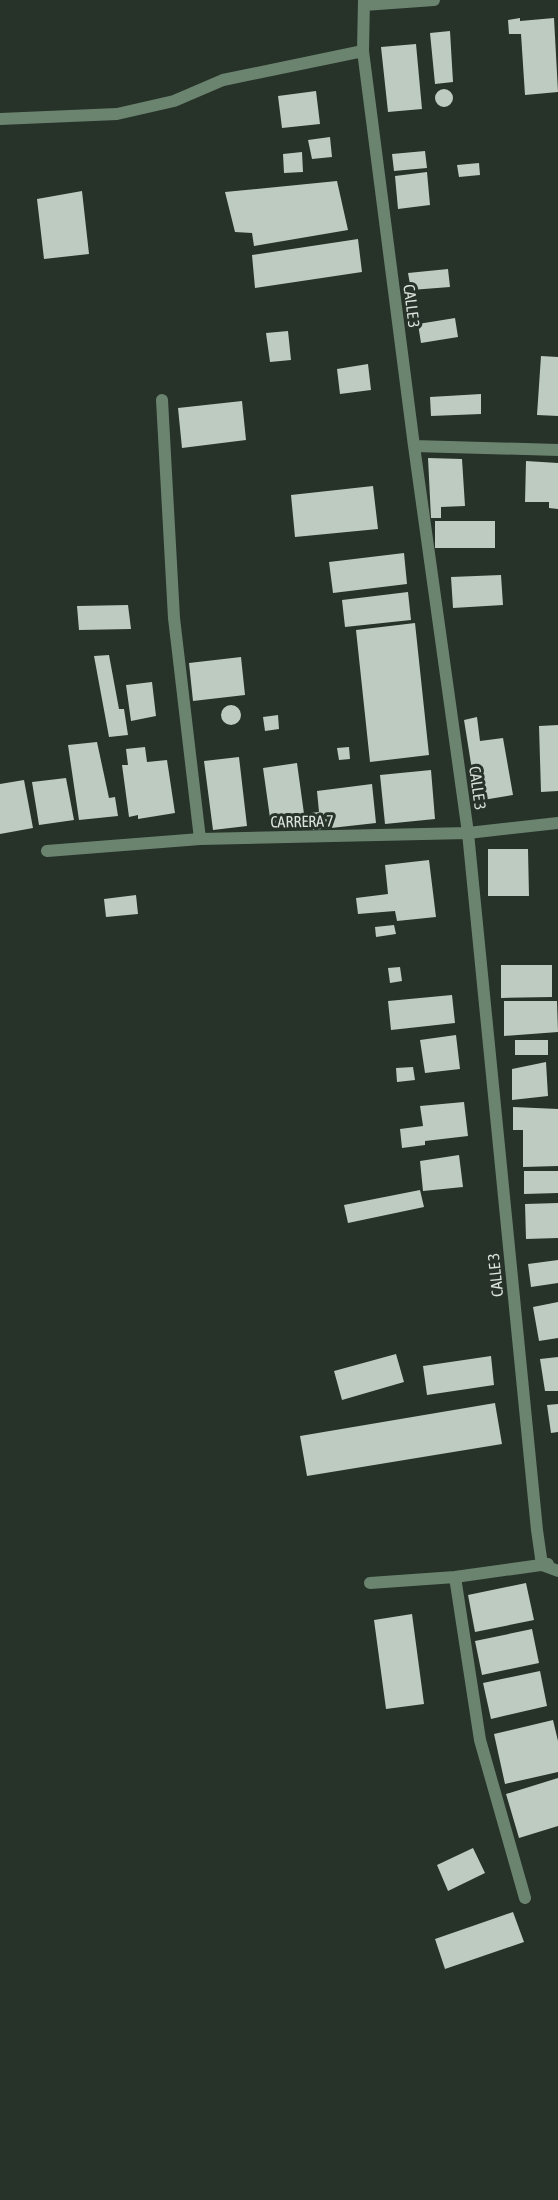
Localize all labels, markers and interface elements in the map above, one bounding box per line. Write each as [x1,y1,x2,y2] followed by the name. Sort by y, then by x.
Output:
[400,283,424,329] street label: CALLE 3
[466,765,490,811] street label: CALLE 3
[270,811,334,831] street label: CARRERA 7
[484,1252,506,1298] street label: CALLE 3

